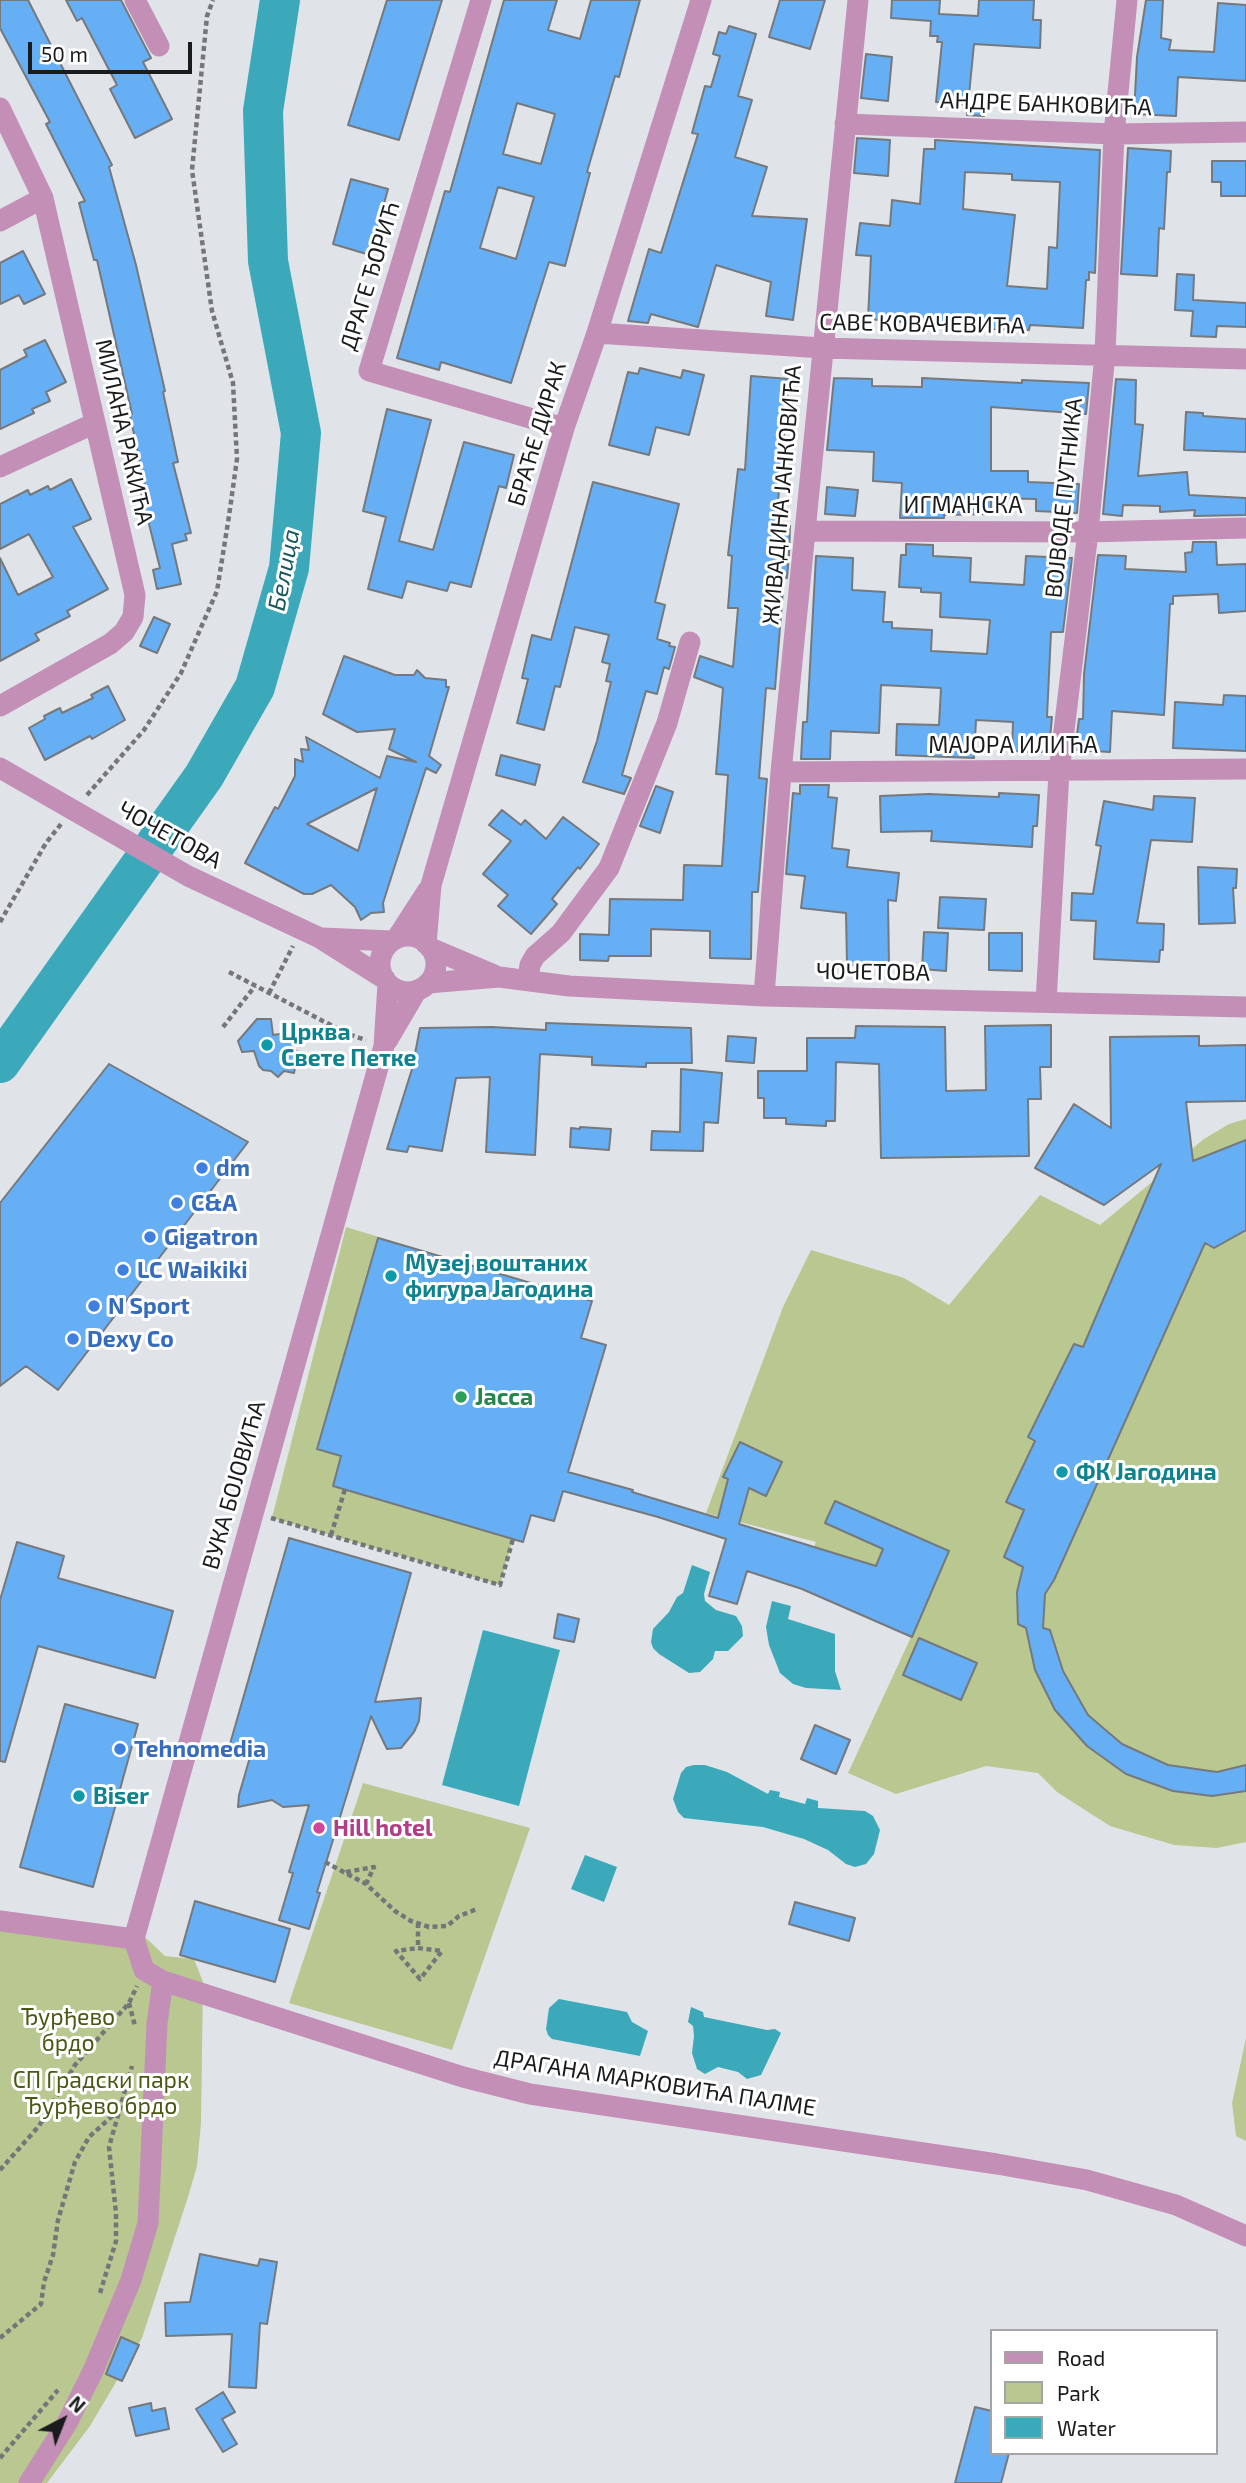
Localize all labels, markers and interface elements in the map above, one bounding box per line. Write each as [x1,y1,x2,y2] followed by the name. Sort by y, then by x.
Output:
[32,28,196,72] scale bar
[41,41,88,66] text: 50 m
[940,87,1152,121] street label: АНДРЕ БАНКОВИЋА
[334,198,406,354] street label: ДРАГЕ ЂОРИЋ
[819,308,1025,340] street label: САВЕ КОВАЧЕВИЋА
[89,336,159,528] street label: МИЛАНА РАКИЋА
[502,358,572,510] street label: БРАЋЕ ДИРАК
[757,364,807,626] street label: ЖИВАДИНА ЈАНКОВИЋА
[1040,396,1088,600] street label: ВОЈВОДЕ ПУТНИКА
[904,491,1022,519] street label: ИГМАНСКА
[262,527,306,613] water label: Белица
[928,731,1098,759] street label: МАЈОРА ИЛИЋА
[113,795,227,875] street label: ЧОЧЕТОВА
[816,957,930,987] street label: ЧОЧЕТОВА
[281,1018,417,1072] place label: Црква Свете Петке
[259,1037,275,1053] marker: Црква Свете Петке
[216,1154,250,1182] place label: dm
[194,1160,210,1176] marker: dm
[191,1189,237,1217] place label: C&A
[169,1195,185,1211] marker: C&A
[164,1223,258,1251] place label: Gigatron
[142,1229,158,1245] marker: Gigatron
[405,1249,593,1303] place label: Музеј воштаних фигура Јагодина
[137,1256,248,1284] place label: LC Waikiki
[115,1262,131,1278] marker: LC Waikiki
[383,1268,399,1284] marker: Музеј воштаних фигура Јагодина
[108,1292,190,1320] place label: N Sport
[86,1298,102,1314] marker: N Sport
[87,1325,174,1353] place label: Dexy Co
[65,1331,81,1347] marker: Dexy Co
[475,1383,533,1411] place label: Јасса
[453,1389,469,1405] marker: Јасса
[197,1397,271,1573] street label: ВУКА БОЈОВИЋА
[1076,1458,1217,1486] place label: ФК Јагодина
[1054,1464,1070,1480] marker: ФК Јагодина
[134,1735,266,1763] place label: Tehnomedia
[112,1741,128,1757] marker: Tehnomedia
[93,1782,149,1810] place label: Biser
[71,1788,87,1804] marker: Biser
[333,1814,433,1842] place label: Hill hotel
[311,1820,327,1836] marker: Hill hotel
[21,2003,115,2057] park label: Ђурђево брдо
[492,2044,818,2122] street label: ДРАГАНА МАРКОВИЋА ПАЛМЕ
[13,2066,189,2120] park label: СП Градски парк Ђурђево брдо
[990,2329,1218,2455] legend
[1057,2345,1105,2370] text: Road
[1057,2380,1100,2405] text: Park
[28,2385,98,2455] north arrow
[65,2391,90,2417] text: N
[1057,2415,1116,2440] text: Water

